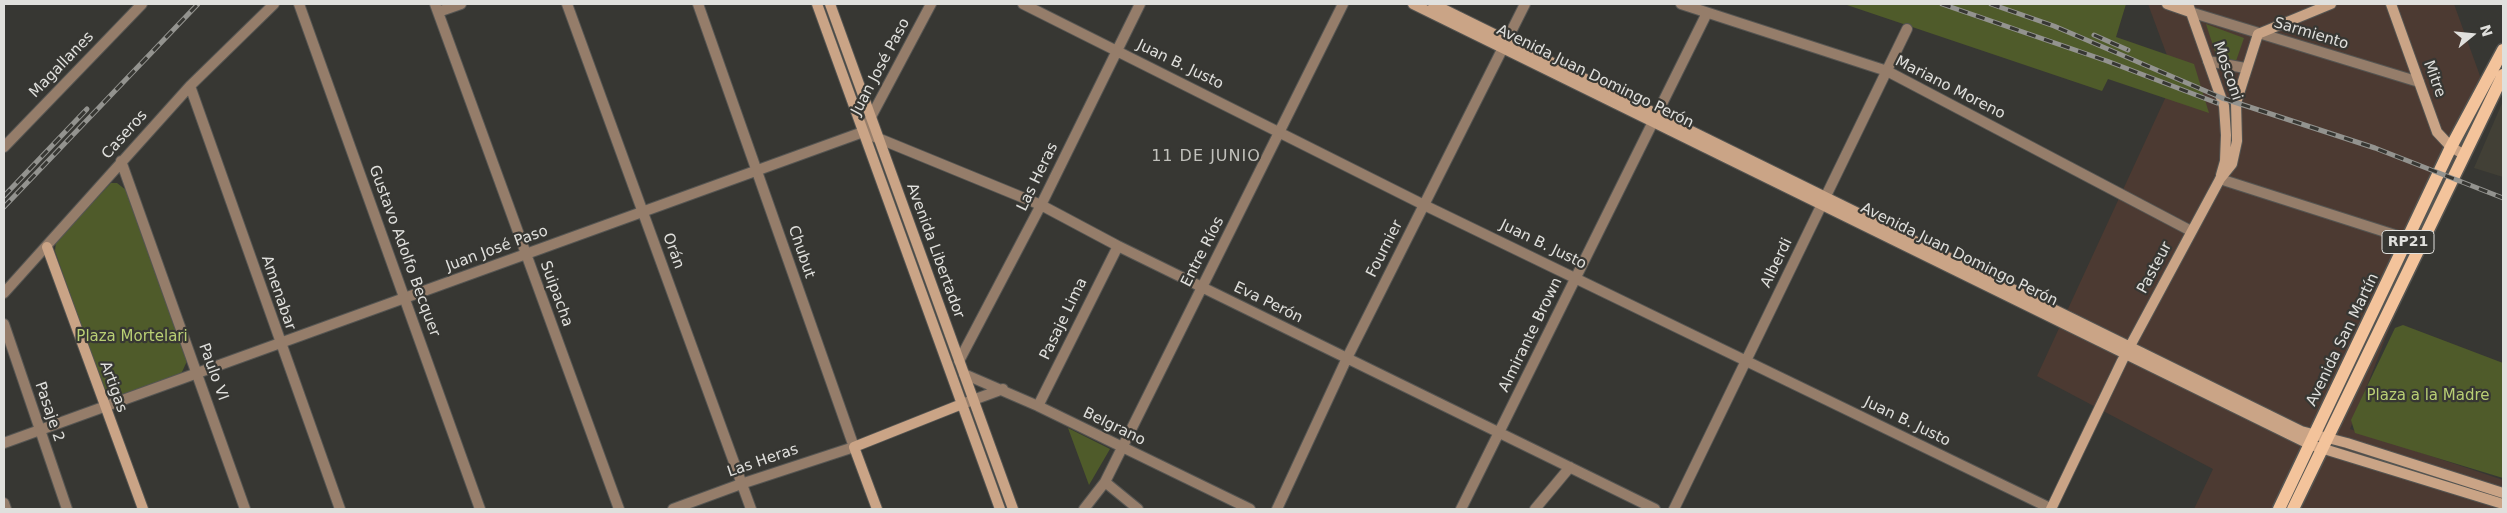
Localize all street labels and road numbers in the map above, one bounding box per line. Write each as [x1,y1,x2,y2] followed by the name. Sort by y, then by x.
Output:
[2271,14,2351,54] street label: Sarmiento
[848,15,914,119] street label: Juan José Paso
[1494,21,1696,133] street label: Avenida Juan Domingo Perón
[26,28,98,102] street label: Magallanes
[1134,36,1226,94] street label: Juan B. Justo
[2209,39,2245,103] street label: Mosconi
[1892,53,2008,123] street label: Mariano Moreno
[2419,58,2449,100] street label: Mitre
[98,107,152,163] street label: Caseros
[1014,140,1062,214] street label: Las Heras
[365,163,443,339] street label: Gustavo Adolfo Becquer
[902,181,968,321] street label: Avenida Libertador
[1858,199,2060,311] street label: Avenida Juan Domingo Perón
[1178,214,1228,290] street label: Entre Ríos
[1497,216,1589,274] street label: Juan B. Justo
[1363,217,1407,281] street label: Fournier
[443,222,551,276] street label: Juan José Paso
[784,223,818,281] street label: Chubut
[2382,230,2434,253] road number: RP21
[658,231,688,271] street label: Orán
[1757,235,1797,291] street label: Alberdi
[2134,239,2176,297] street label: Pasteur
[257,253,299,333] street label: Amenabar
[536,259,576,329] street label: Suipacha
[2303,271,2383,409] street label: Avenida San Martín
[1036,275,1092,363] street label: Pasaje Lima
[1496,275,1566,395] street label: Almirante Brown
[1231,279,1305,327] street label: Eva Perón
[194,341,232,403] street label: Paulo VI
[95,359,131,415] street label: Artigas
[30,380,68,444] street label: Pasaje 2
[1861,393,1953,451] street label: Juan B. Justo
[1080,404,1148,450] street label: Belgrano
[725,440,801,482] street label: Las Heras

